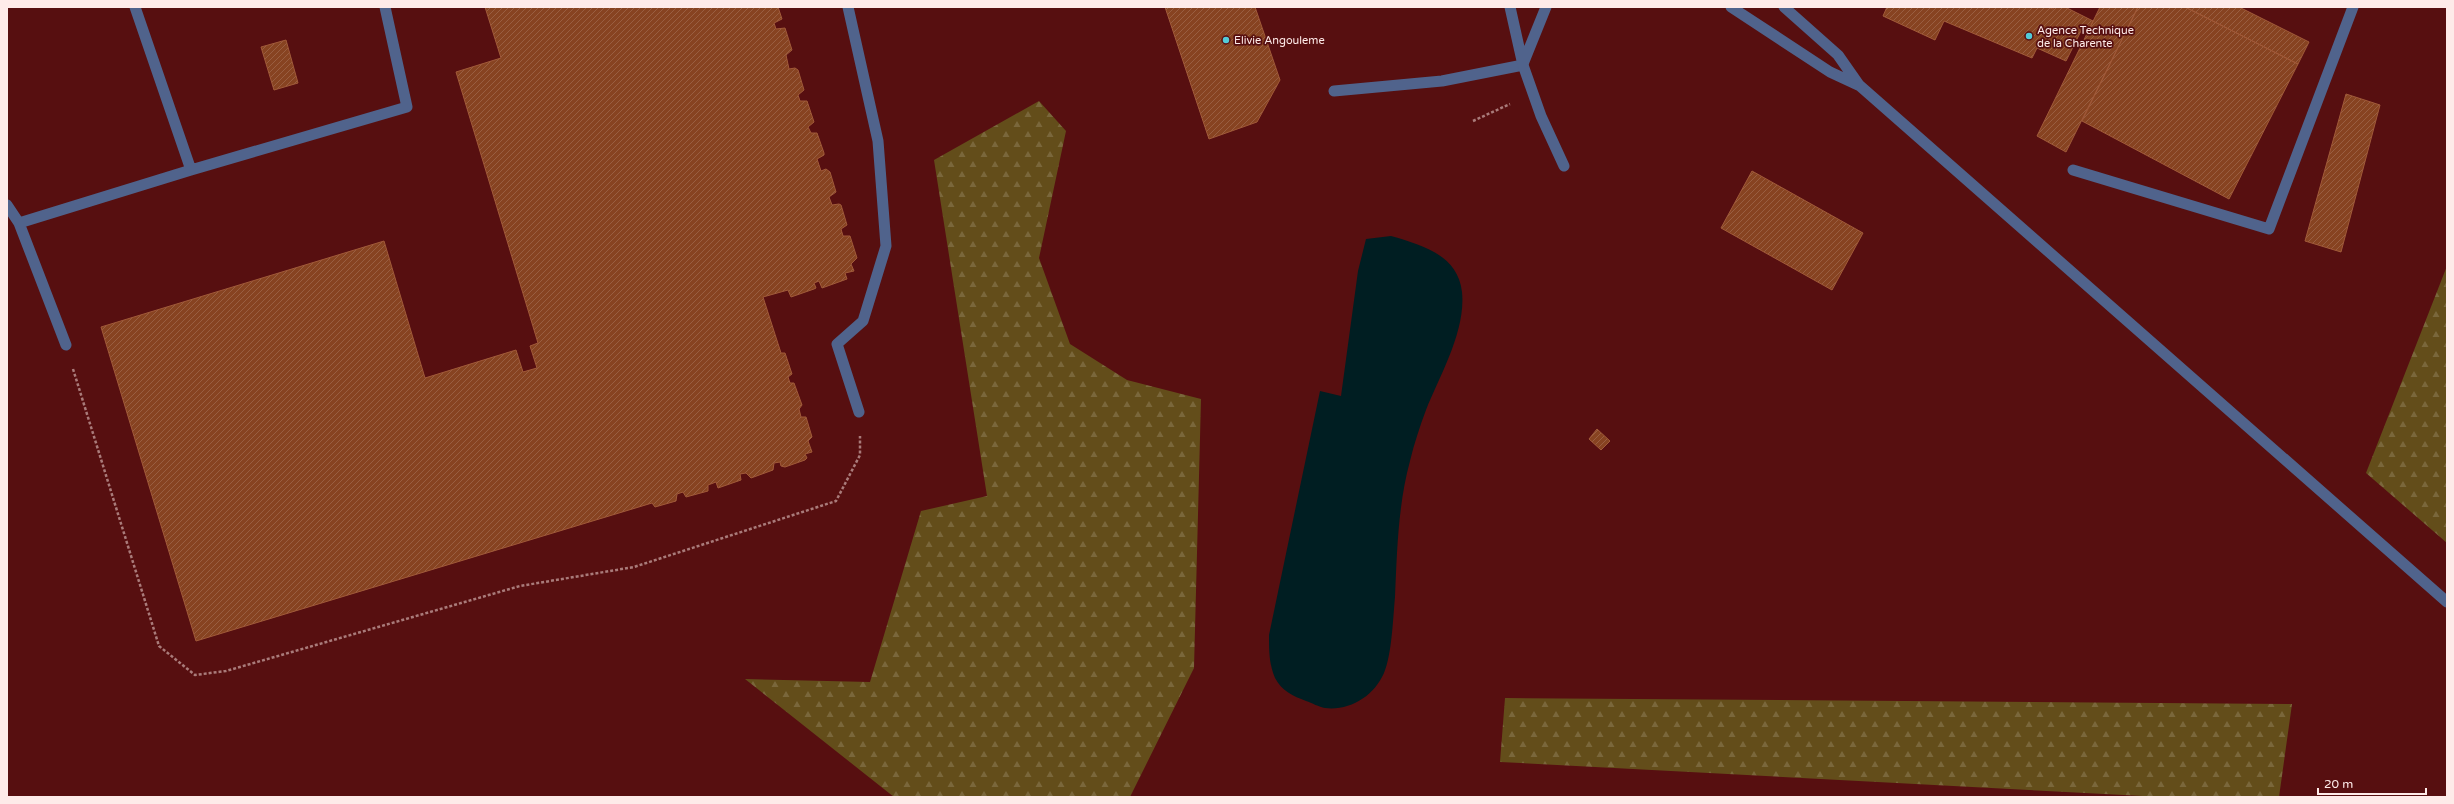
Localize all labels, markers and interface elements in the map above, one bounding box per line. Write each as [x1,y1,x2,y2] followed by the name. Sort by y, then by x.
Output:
[2037,24,2134,50] place label: Agence Technique de la Charente
[2024,31,2034,41] marker: Agence Technique de la Charente
[1234,34,1325,47] place label: Elivie Angouleme
[1221,35,1231,45] marker: Elivie Angouleme
[2318,770,2426,796] scale bar
[2324,777,2353,791] text: 20 m

